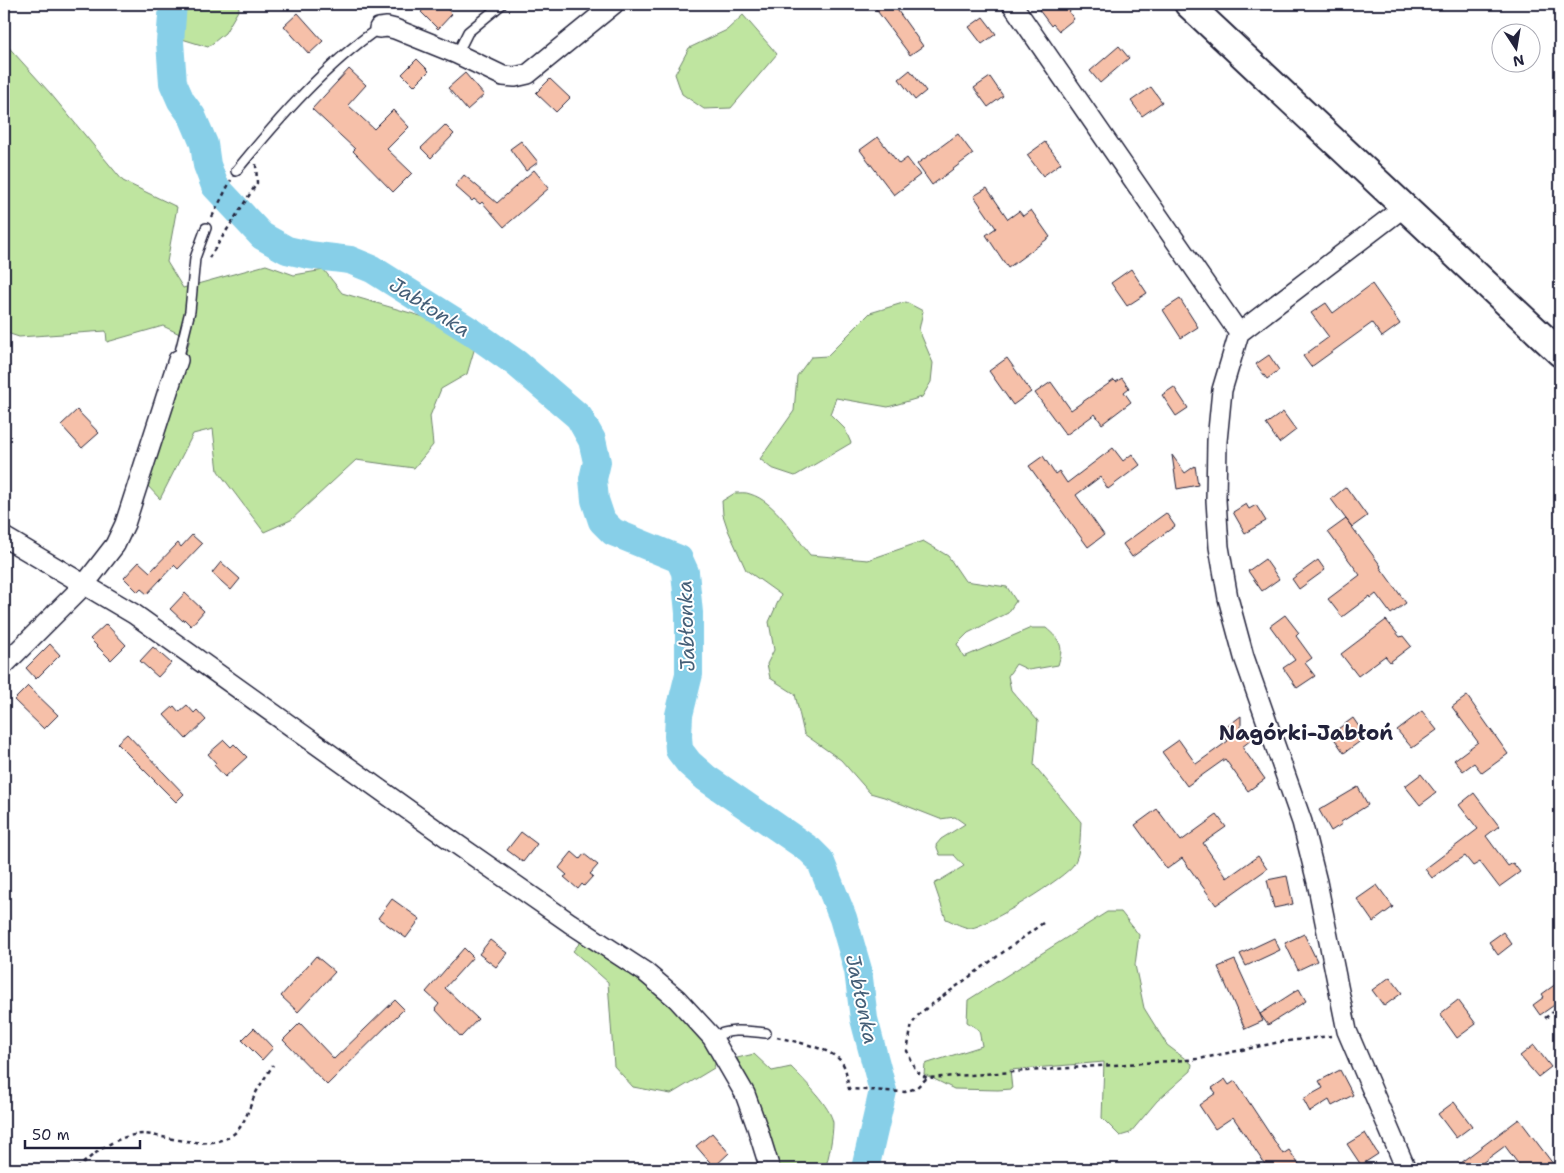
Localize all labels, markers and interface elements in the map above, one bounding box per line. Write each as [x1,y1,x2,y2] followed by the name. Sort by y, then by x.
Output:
[1492,22,1542,72] north arrow
[1511,51,1526,71] text: N
[385,271,475,343] water label: Jabłonka
[671,580,701,672] water label: Jabłonka
[1219,719,1393,747] district label: Nagórki-Jabłoń
[840,952,884,1046] water label: Jabłonka
[25,1118,140,1150] scale bar
[32,1125,70,1145] text: 50 m

